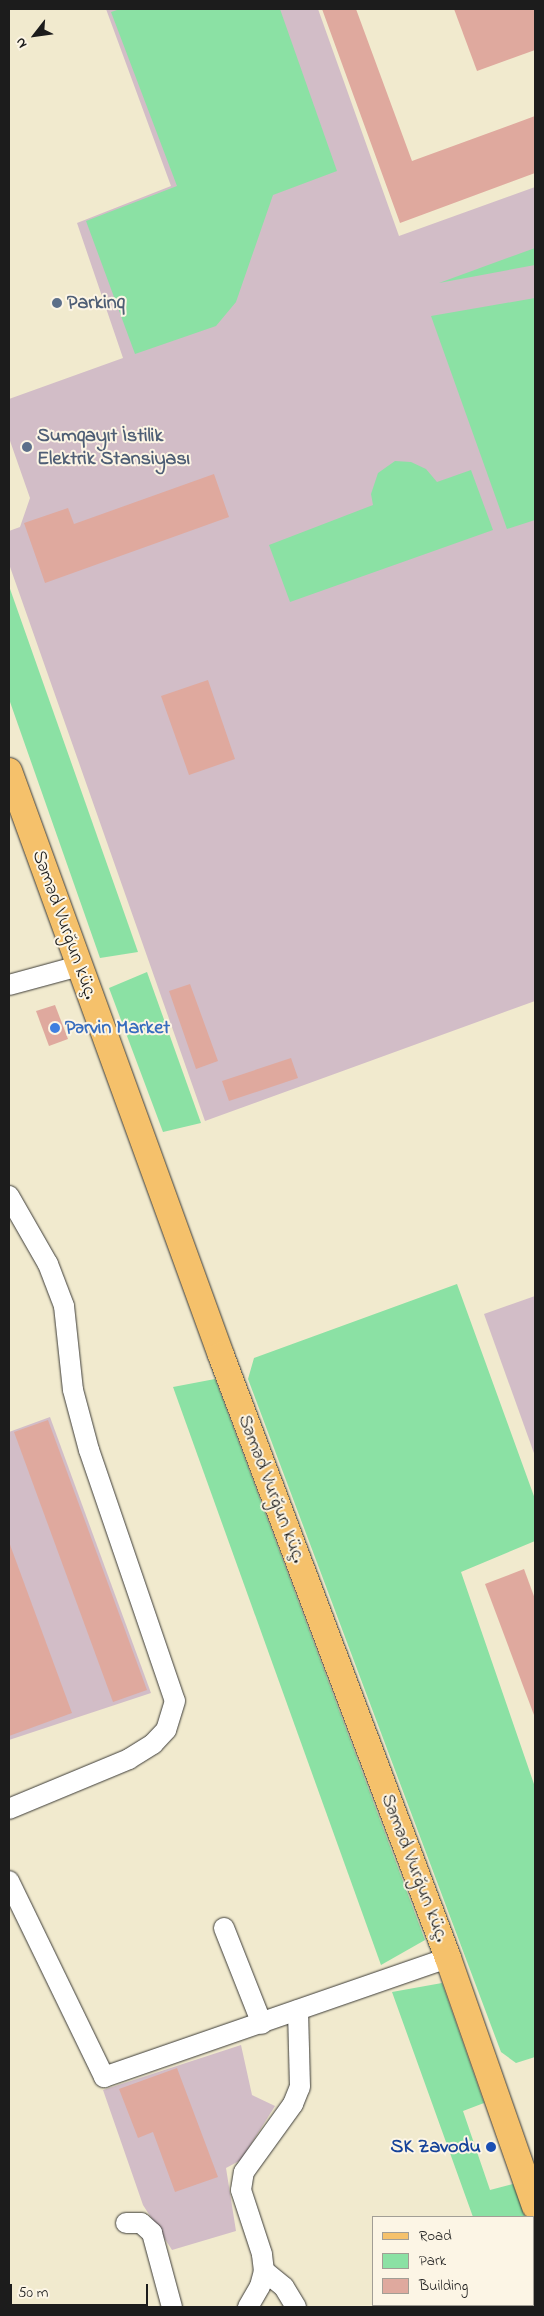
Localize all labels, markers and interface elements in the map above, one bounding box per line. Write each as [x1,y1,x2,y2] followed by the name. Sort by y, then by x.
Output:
[10,10,60,60] north arrow
[10,33,33,52] text: N
[67,291,125,315] place label: Parkinq
[51,297,63,309] marker: Parkinq
[37,424,190,471] place label: Sumqayıt İstilik Elektrik Stansiyası
[21,441,33,453] marker: Sumqayıt İstilik Elektrik Stansiyası
[26,847,102,1003] street label: Səməd Vurğun küç.
[65,1016,170,1040] place label: Pərvin Market
[49,1022,61,1034] marker: Pərvin Market
[232,1411,310,1567] street label: Səməd Vurğun küç.
[375,1790,453,1946] street label: Səməd Vurğun küç.
[391,2135,481,2159] place label: SK Zavodu
[485,2141,497,2153] marker: SK Zavodu
[372,2216,534,2306] legend
[419,2225,452,2247] text: Road
[419,2250,446,2272] text: Park
[12,2274,150,2306] scale bar
[419,2275,468,2297] text: Building
[18,2282,48,2304] text: 50 m

